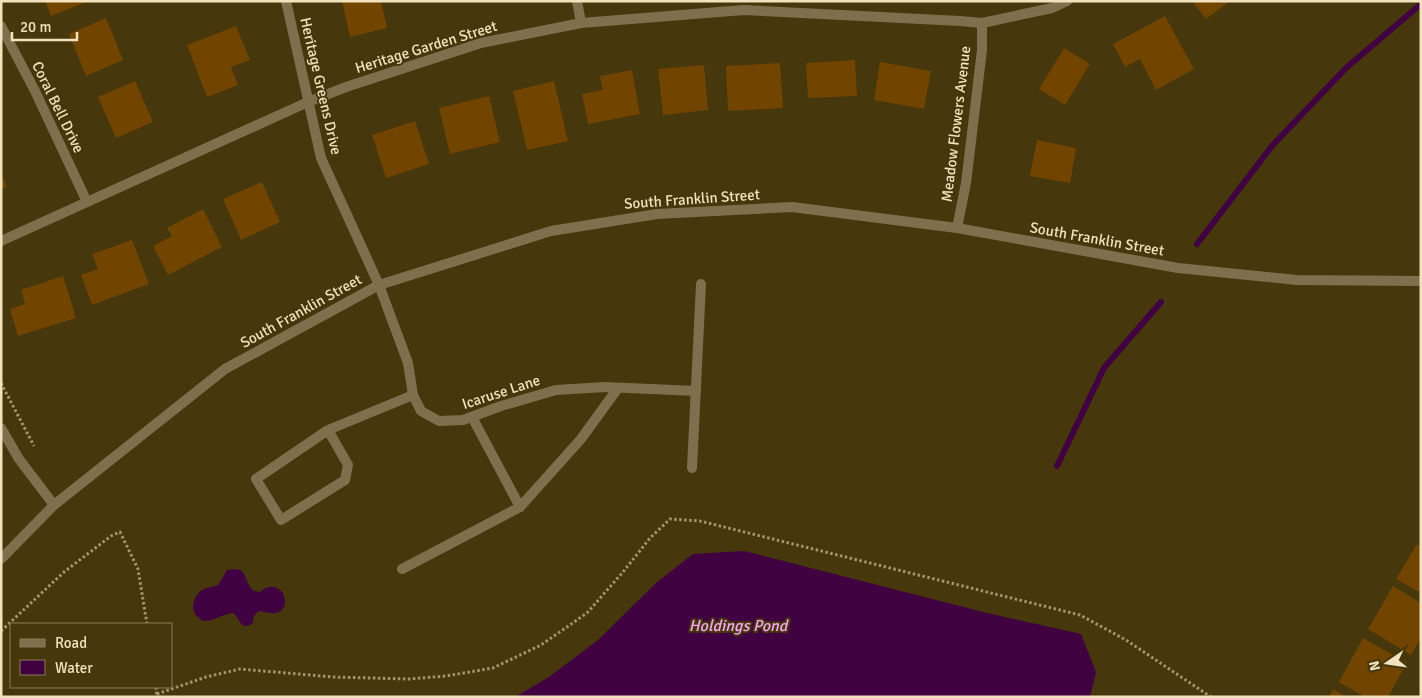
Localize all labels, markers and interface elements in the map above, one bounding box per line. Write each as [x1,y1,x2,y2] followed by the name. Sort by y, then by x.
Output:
[12,10,78,42] scale bar
[296,16,346,156] street label: Heritage Greens Drive
[353,17,499,77] street label: Heritage Garden Street
[20,18,51,36] text: 20 m
[937,45,975,203] street label: Meadow Flowers Avenue
[28,58,88,156] street label: Coral Bell Drive
[624,185,760,213] street label: South Franklin Street
[1028,218,1166,260] street label: South Franklin Street
[237,270,365,352] street label: South Franklin Street
[460,371,542,413] street label: Icaruse Lane
[689,616,790,636] water label: Holdings Pond
[10,623,172,688] legend
[55,634,87,652] text: Road
[1362,638,1412,688] north arrow
[55,659,93,677] text: Water
[1365,659,1384,672] text: N

